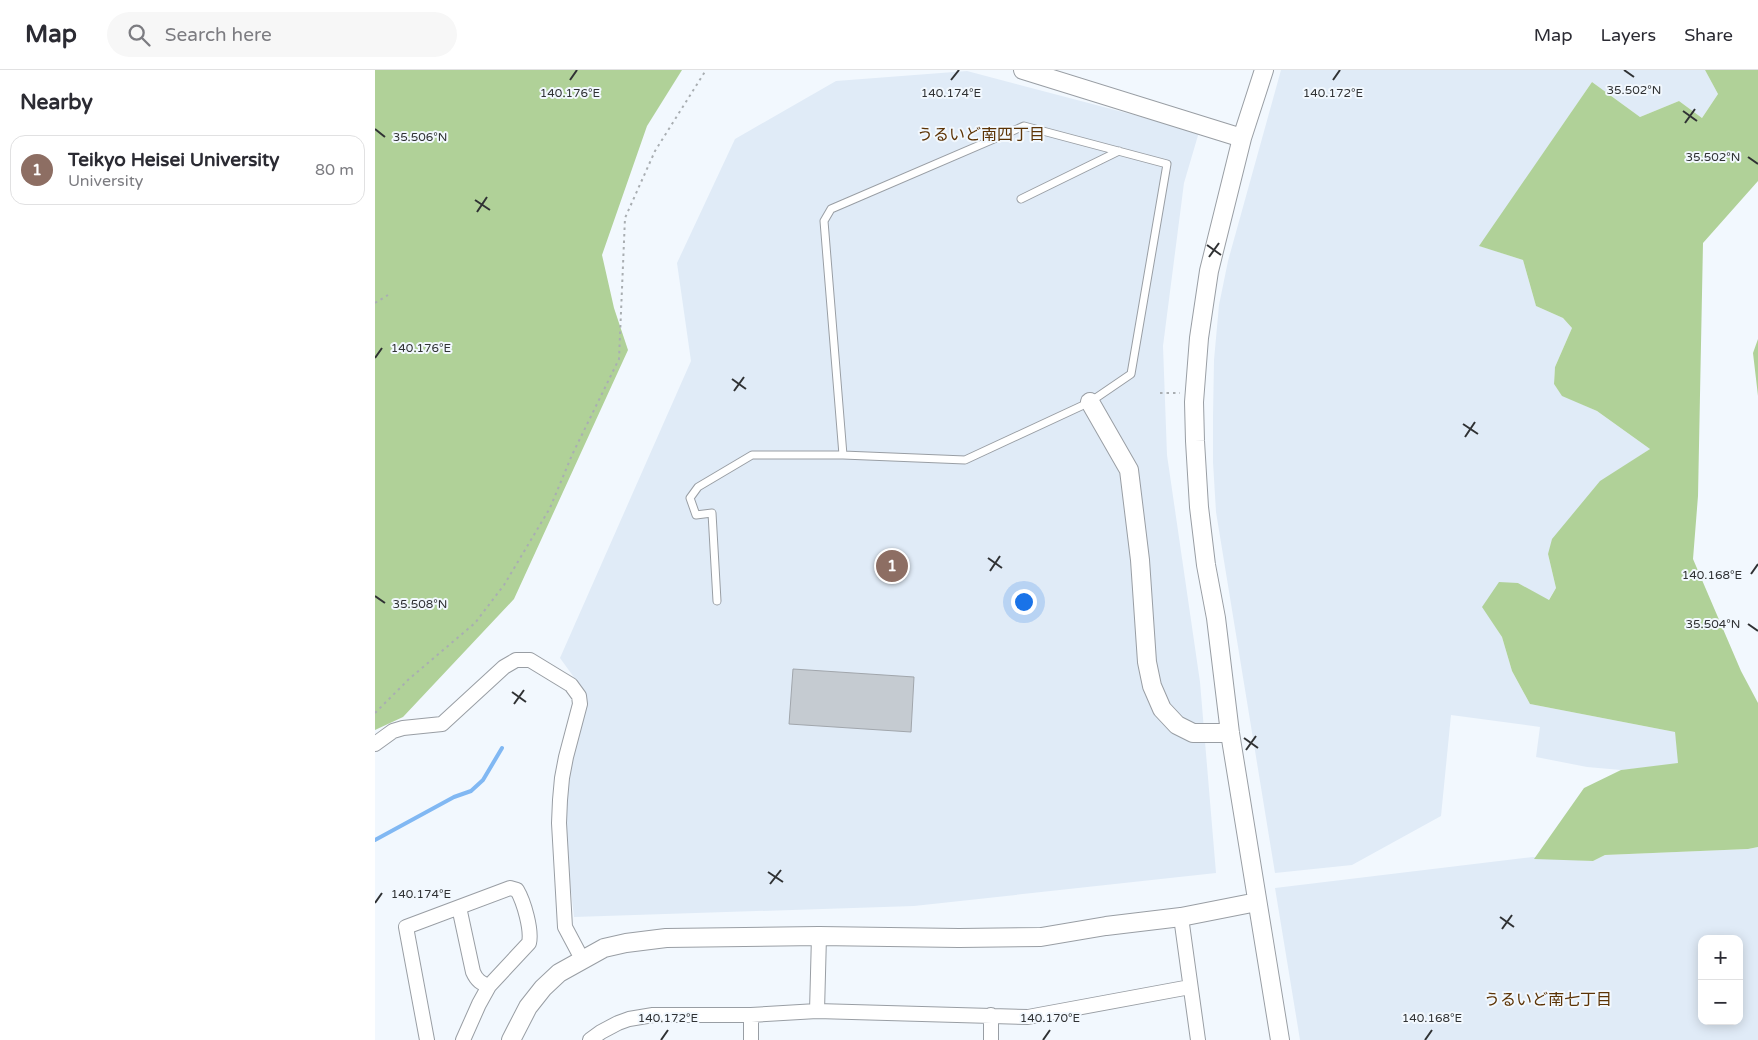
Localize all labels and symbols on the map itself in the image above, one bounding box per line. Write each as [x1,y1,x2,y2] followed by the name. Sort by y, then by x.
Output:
[1607,83,1661,97] text: 35.502°N
[540,86,601,100] text: 140.176°E
[921,86,982,100] text: 140.174°E
[1303,86,1364,100] text: 140.172°E
[917,125,1045,145] district label: うるいど南四丁目
[393,130,447,144] text: 35.506°N
[1686,150,1740,164] text: 35.502°N
[391,341,452,355] text: 140.176°E
[876,547,908,585] pin: 1
[1682,568,1743,582] text: 140.168°E
[1011,589,1037,615] your location
[393,597,447,611] text: 35.508°N
[1686,617,1740,631] text: 35.504°N
[391,887,452,901] text: 140.174°E
[1484,990,1612,1010] district label: うるいど南七丁目
[638,1011,699,1025] text: 140.172°E
[1020,1011,1081,1025] text: 140.170°E
[1402,1011,1463,1025] text: 140.168°E

